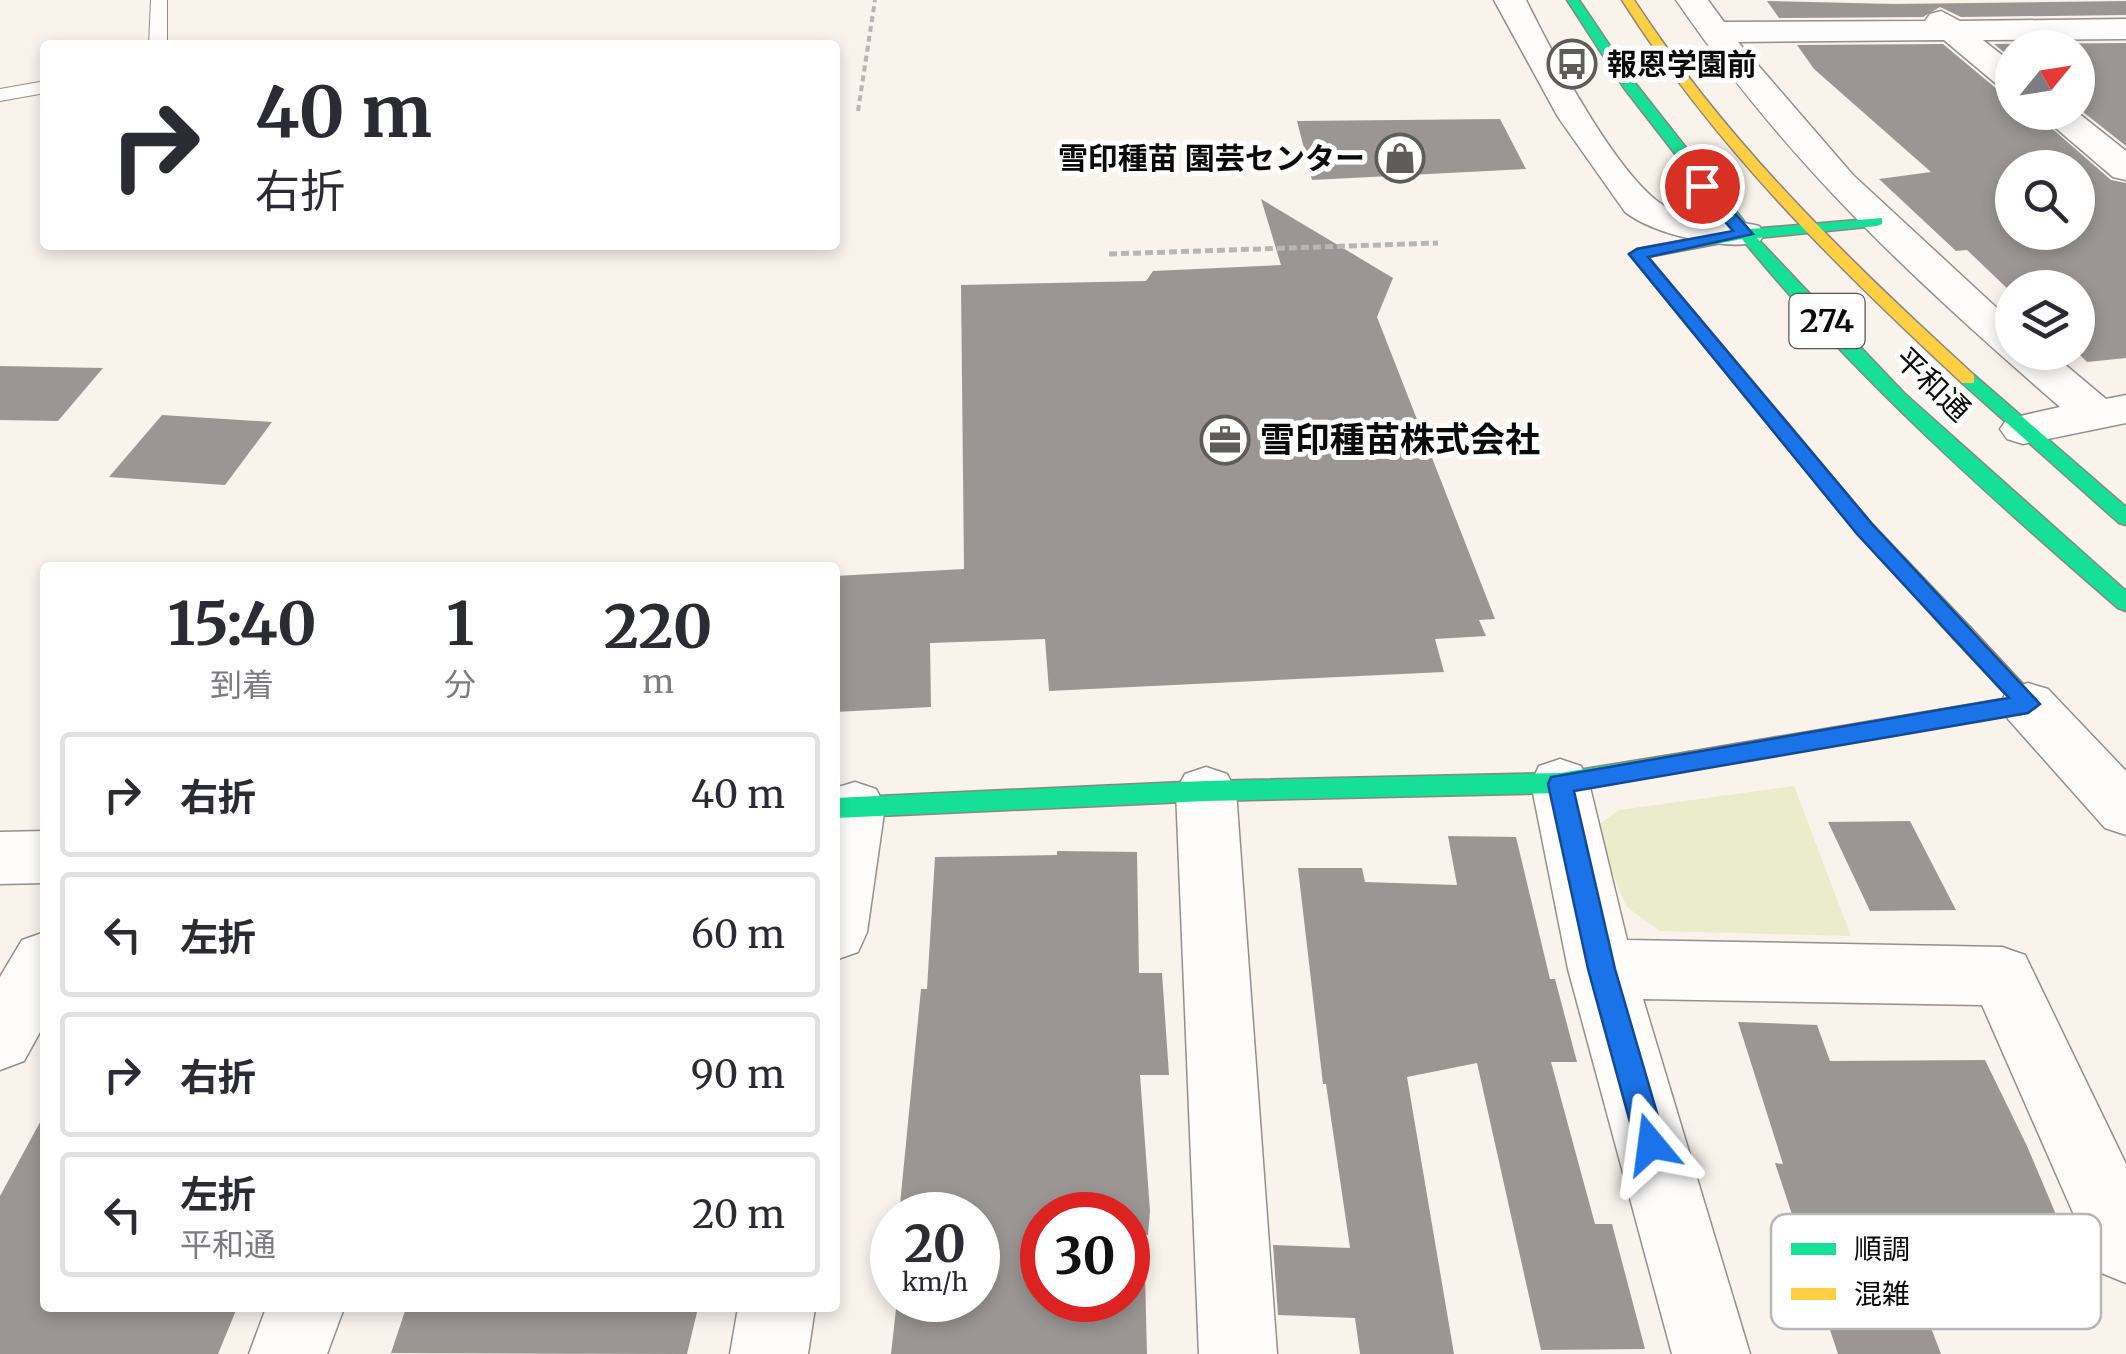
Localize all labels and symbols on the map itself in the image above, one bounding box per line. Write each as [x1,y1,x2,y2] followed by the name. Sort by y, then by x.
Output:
[1995,30,2095,130] north arrow
[1546,38,1598,90] bus stop icon: 報恩学園前
[1607,45,1757,83] place label: 報恩学園前
[1374,132,1426,184] shop icon: 雪印種苗 園芸センター
[1058,139,1365,177] place label: 雪印種苗 園芸センター
[1660,144,1745,229] pin
[1790,294,1864,348] road number: 274
[1887,339,1979,429] street label: 平和通
[1199,414,1251,466] office icon: 雪印種苗株式会社
[1260,418,1540,462] place label: 雪印種苗株式会社
[1599,1092,1703,1196] position arrow
[1020,1192,1150,1322] speed limit sign: 30
[1771,1214,2101,1329] legend
[1854,1231,1910,1267] text: 順調
[1854,1276,1910,1312] text: 混雑

